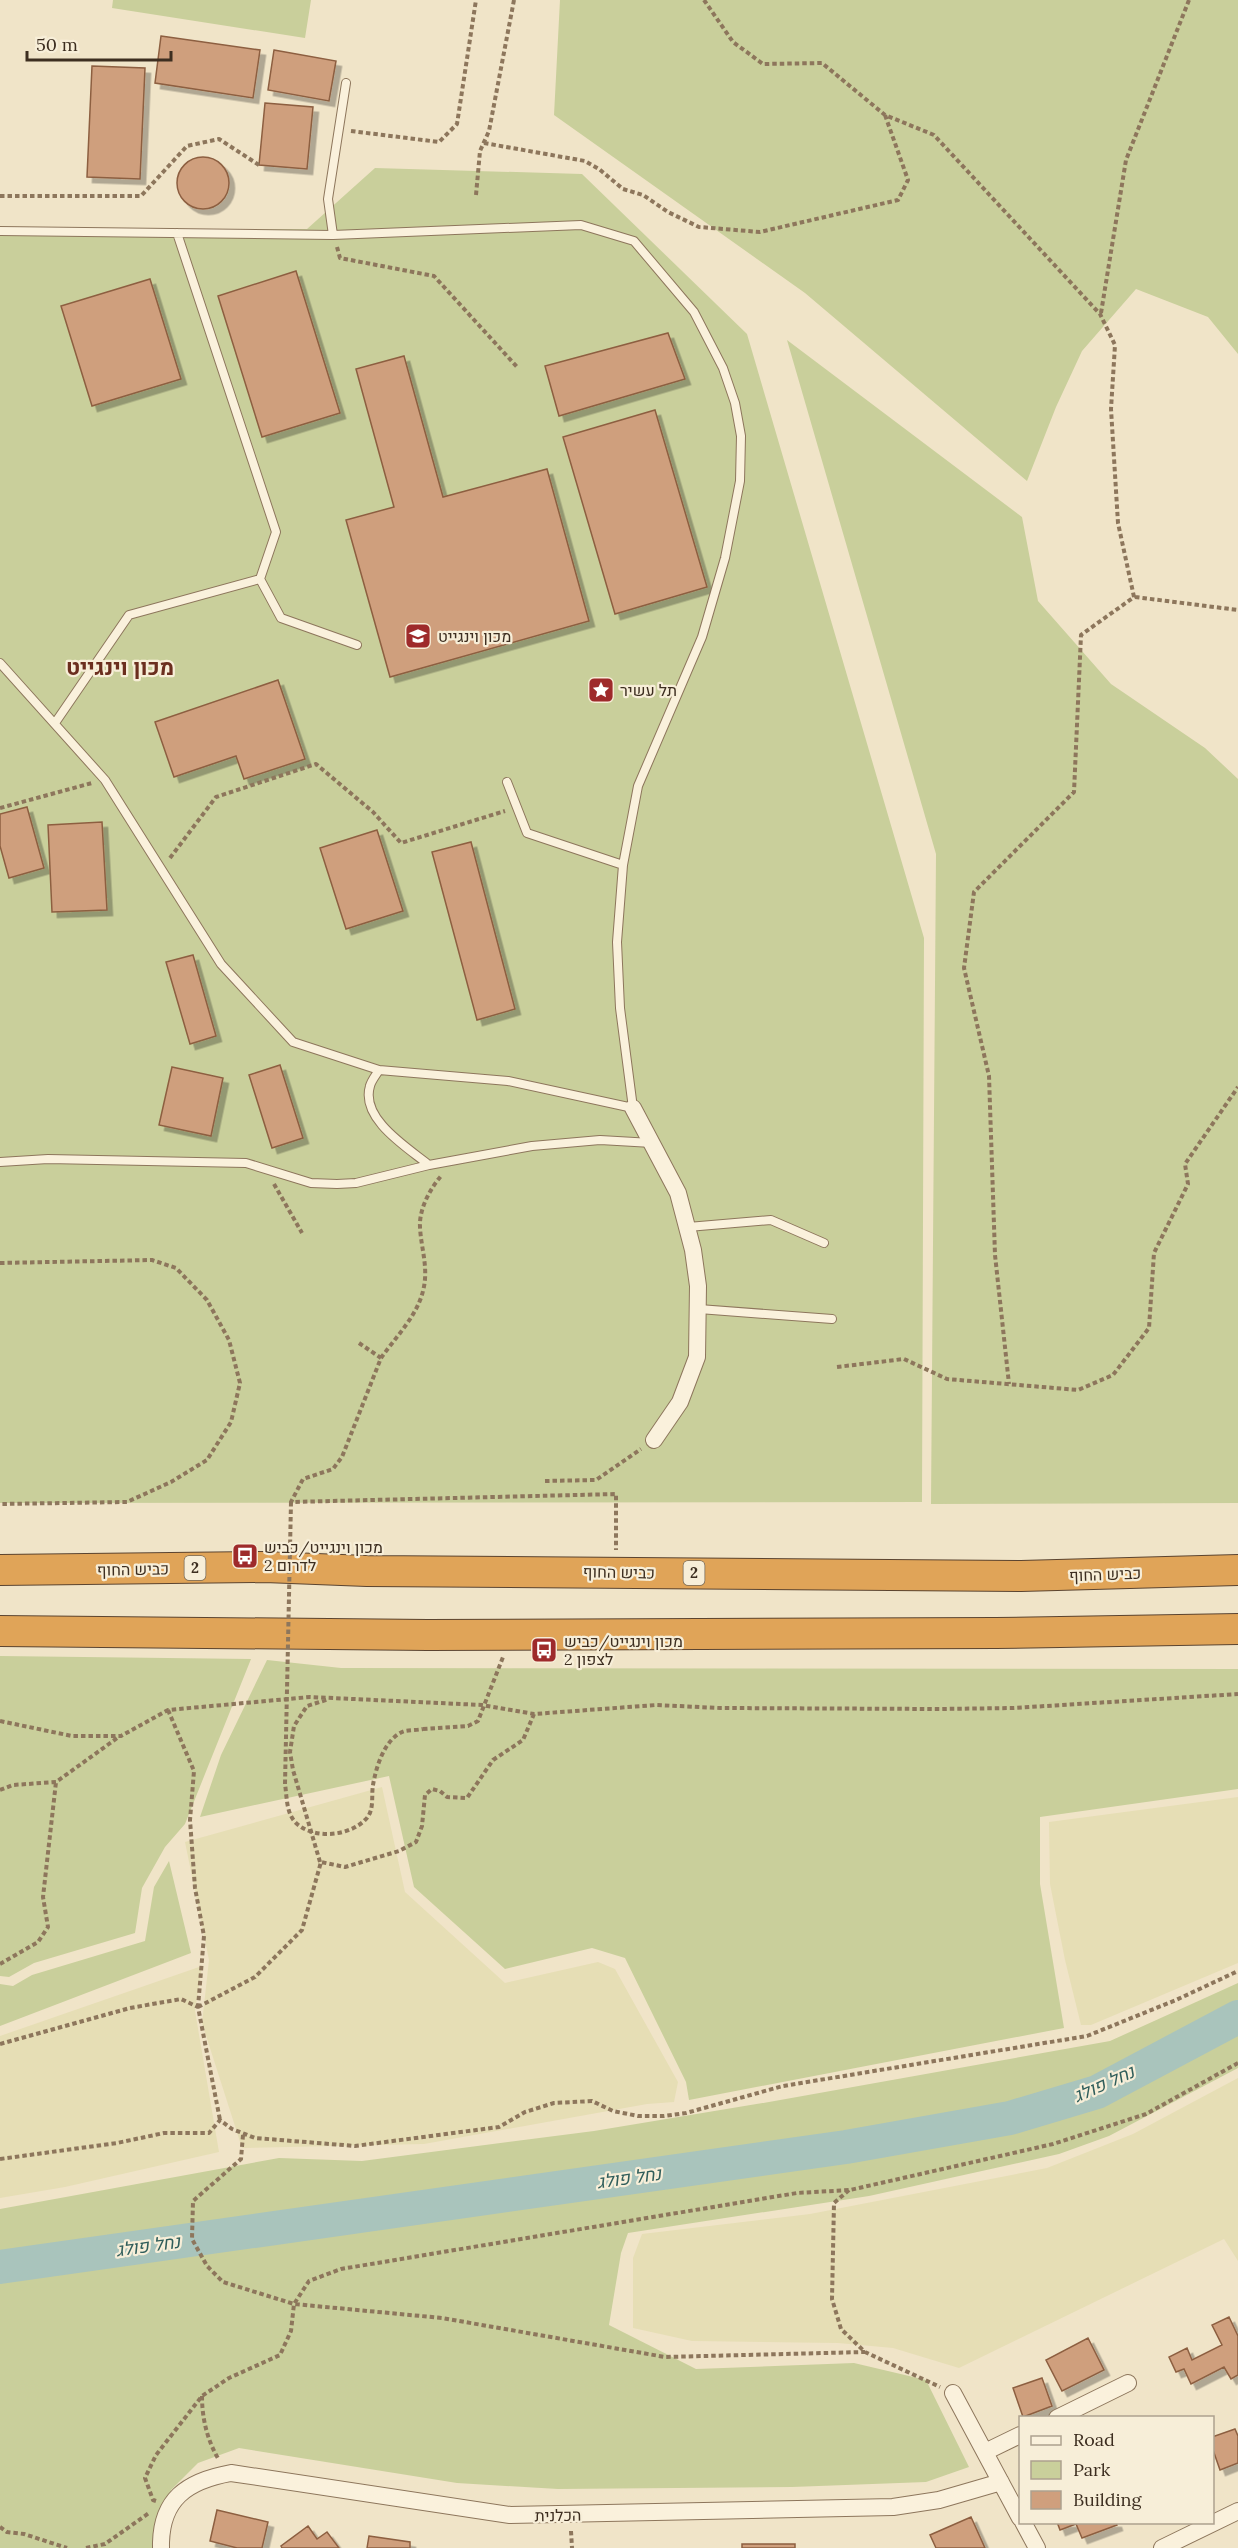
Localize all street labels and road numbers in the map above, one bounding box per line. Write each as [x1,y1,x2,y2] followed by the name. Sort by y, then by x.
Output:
[184,1556,206,1580] road number: 2
[97,1558,169,1580] street label: כביש החוף
[583,1561,655,1583] street label: כביש החוף
[684,1561,704,1585] road number: 2
[1069,1563,1141,1585] street label: כביש החוף
[534,2505,582,2525] street label: הכלנית

